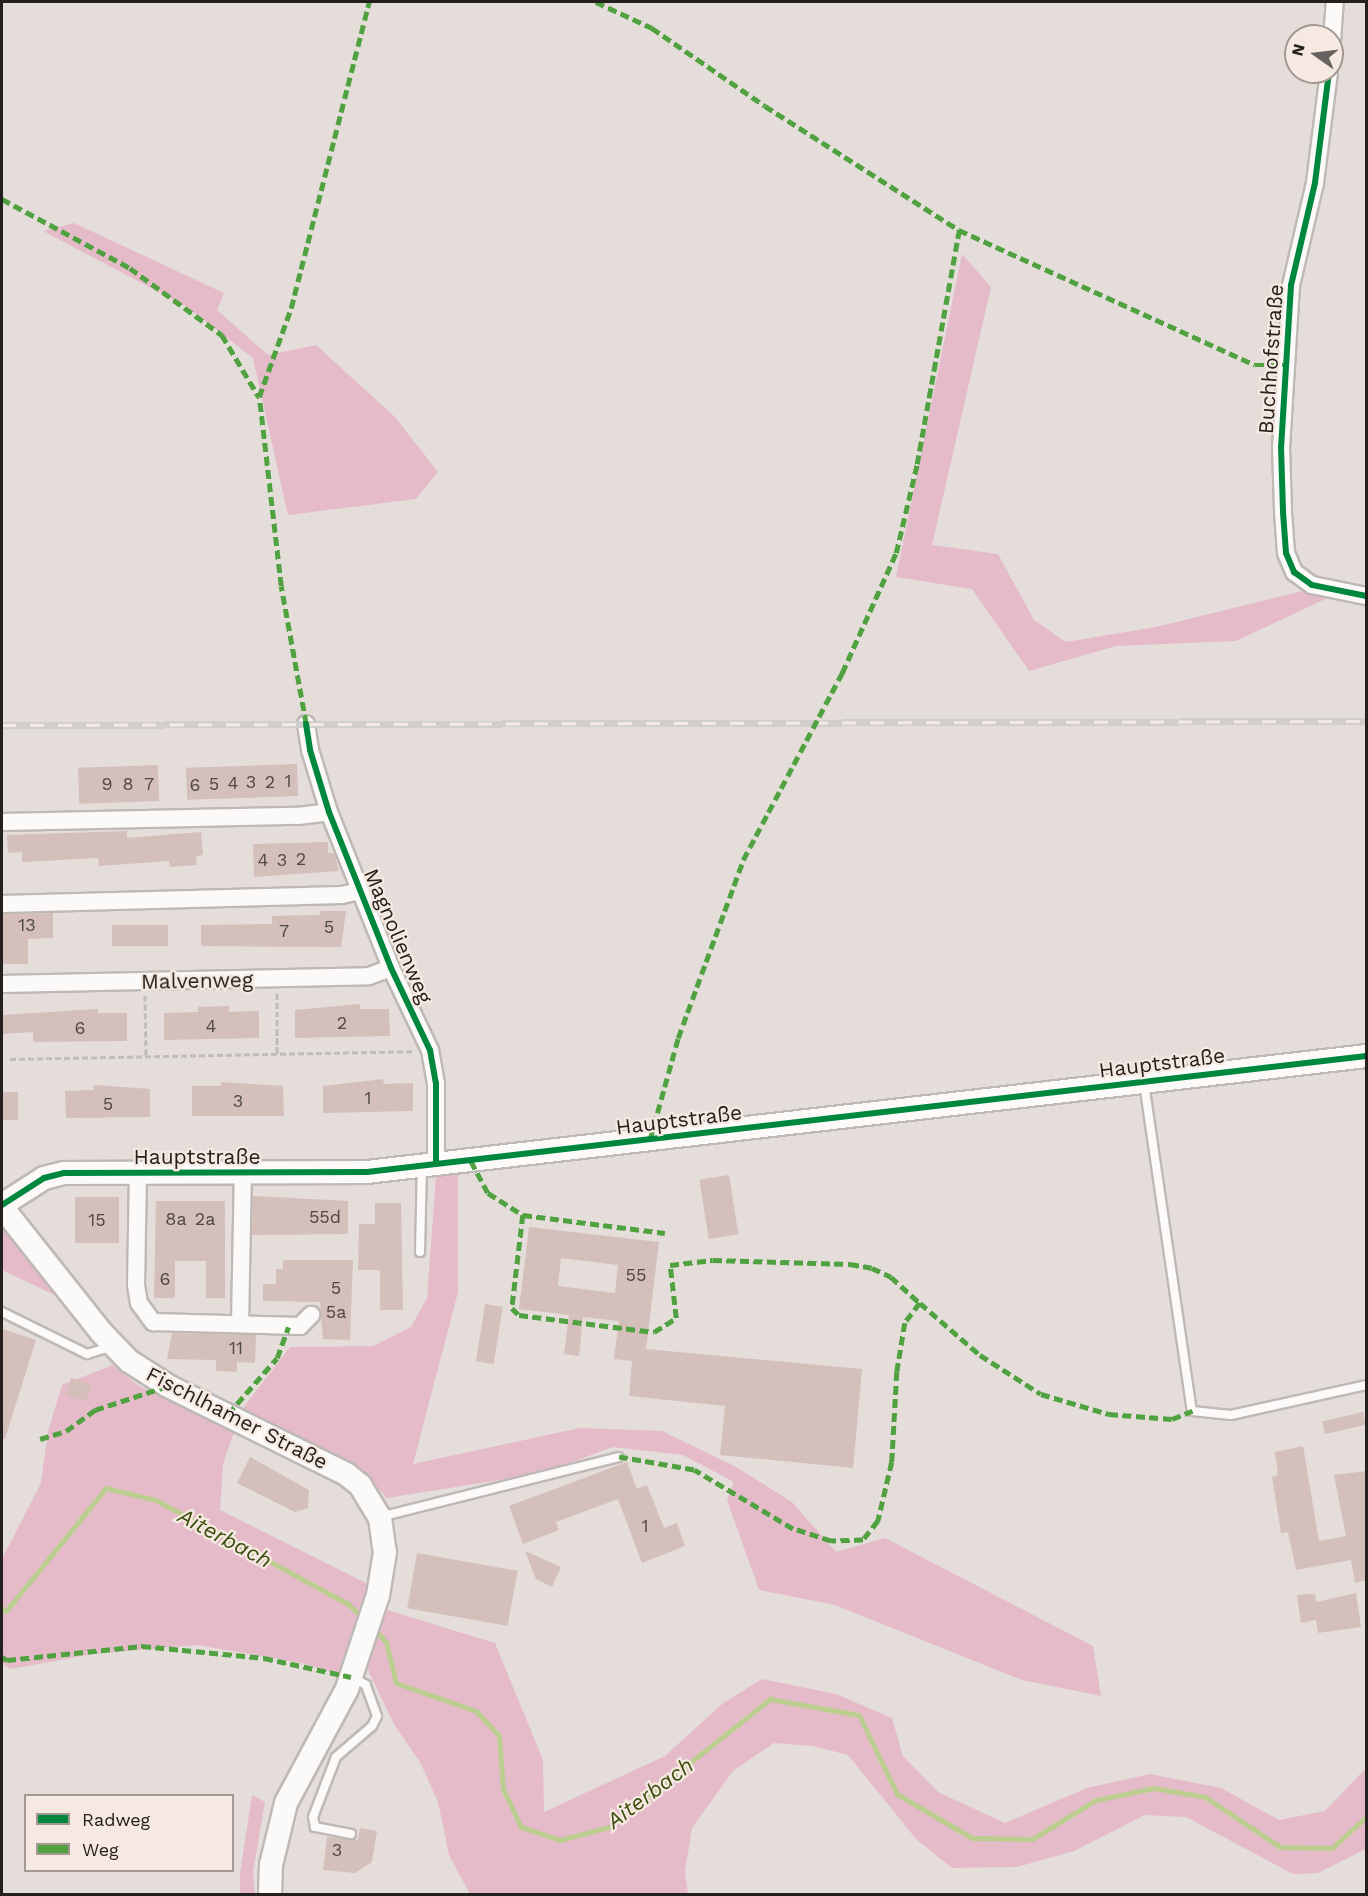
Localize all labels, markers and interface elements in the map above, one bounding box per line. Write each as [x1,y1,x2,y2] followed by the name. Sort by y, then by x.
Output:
[1284,24,1344,84] north arrow
[1287,42,1309,58] text: N
[1253,283,1289,435] street label: Buchhofstraße
[284,770,292,792] house number: 1
[246,771,256,793] house number: 3
[265,771,275,793] house number: 2
[228,772,238,794] house number: 4
[101,773,113,795] house number: 9
[122,773,134,795] house number: 8
[144,773,154,795] house number: 7
[209,773,219,795] house number: 5
[190,774,200,796] house number: 6
[296,848,306,870] house number: 2
[258,849,268,871] house number: 4
[277,849,287,871] house number: 3
[358,865,438,1007] street label: Magnolienweg
[18,914,36,936] house number: 13
[324,916,334,938] house number: 5
[279,920,289,942] house number: 7
[141,967,253,995] street label: Malvenweg
[337,1012,347,1034] house number: 2
[206,1015,216,1037] house number: 4
[75,1017,85,1039] house number: 6
[1097,1043,1227,1083] street label: Hauptstraße
[364,1087,372,1109] house number: 1
[233,1090,243,1112] house number: 3
[103,1093,113,1115] house number: 5
[614,1100,744,1140] street label: Hauptstraße
[133,1144,261,1170] street label: Hauptstraße
[309,1206,341,1228] house number: 55d
[165,1208,187,1230] house number: 8a
[195,1208,215,1230] house number: 2a
[88,1209,106,1231] house number: 15
[626,1264,646,1286] house number: 55
[160,1268,170,1290] house number: 6
[331,1277,341,1299] house number: 5
[326,1301,346,1323] house number: 5a
[229,1337,243,1359] house number: 11
[142,1361,332,1475] street label: Fischlhamer Straße
[174,1502,276,1574] water label: Aiterbach
[641,1515,649,1537] house number: 1
[601,1752,699,1834] water label: Aiterbach
[24,1794,234,1872] legend
[82,1809,150,1830] text: Radweg
[82,1839,119,1860] text: Weg
[332,1839,342,1861] house number: 3

